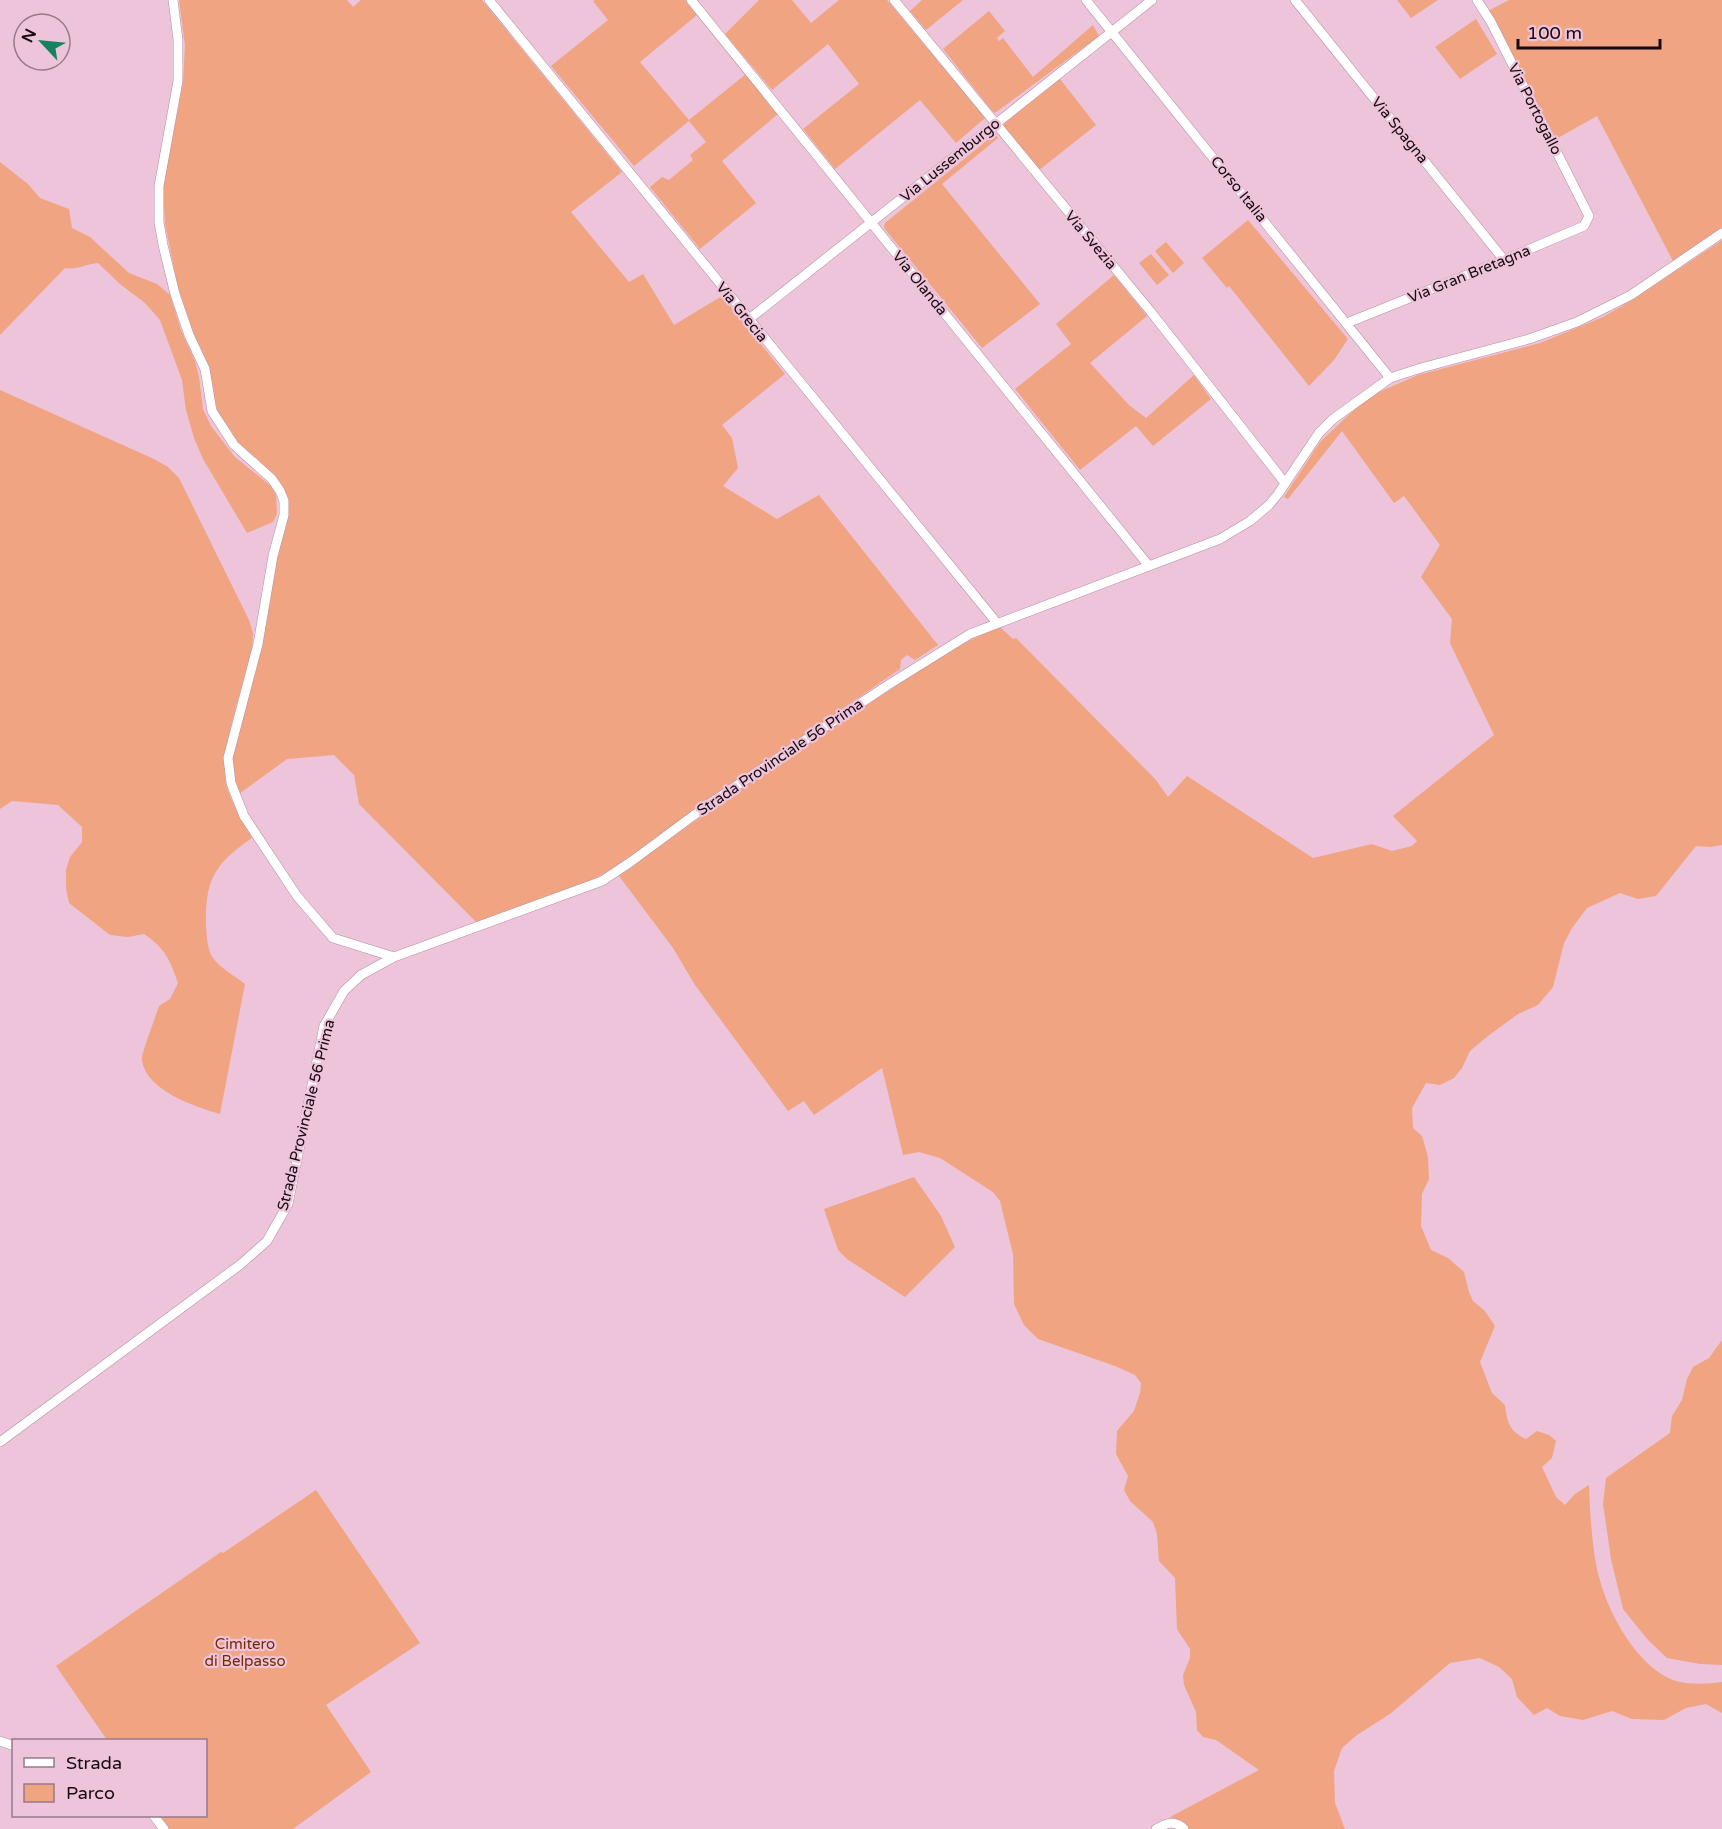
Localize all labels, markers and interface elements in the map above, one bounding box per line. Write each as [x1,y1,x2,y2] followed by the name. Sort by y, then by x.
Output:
[12,12,72,72] north arrow
[1518,12,1660,50] scale bar
[1527,22,1582,44] text: 100 m
[18,26,41,46] text: N
[1504,60,1566,158] street label: Via Portogallo
[1368,93,1432,167] street label: Via Spagna
[896,114,1004,206] street label: Via Lussemburgo
[1207,152,1271,226] street label: Corso Italia
[1061,207,1121,273] street label: Via Svezia
[1405,241,1533,307] street label: Via Gran Bretagna
[889,247,951,319] street label: Via Olanda
[712,278,772,346] street label: Via Grecia
[693,695,867,819] street label: Strada Provinciale 56 Prima
[273,1017,339,1213] street label: Strada Provinciale 56 Prima
[204,1635,286,1670] park label: Cimitero di Belpasso
[12,1739,207,1817] legend
[66,1752,122,1774] text: Strada
[66,1782,115,1804] text: Parco

